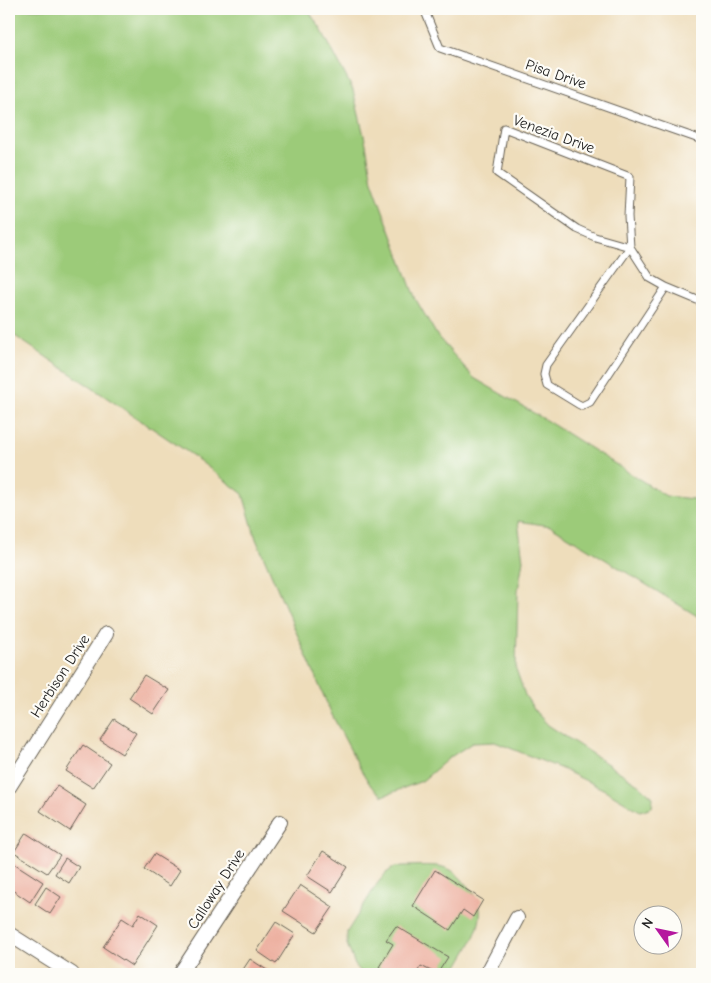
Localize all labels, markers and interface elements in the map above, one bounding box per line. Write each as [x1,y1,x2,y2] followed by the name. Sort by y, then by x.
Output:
[523,55,589,93] street label: Pisa Drive
[511,111,598,157] street label: Venezia Drive
[26,631,94,721] street label: Herbison Drive
[183,845,249,932] street label: Calloway Drive
[634,906,684,956] north arrow
[638,915,657,932] text: N

